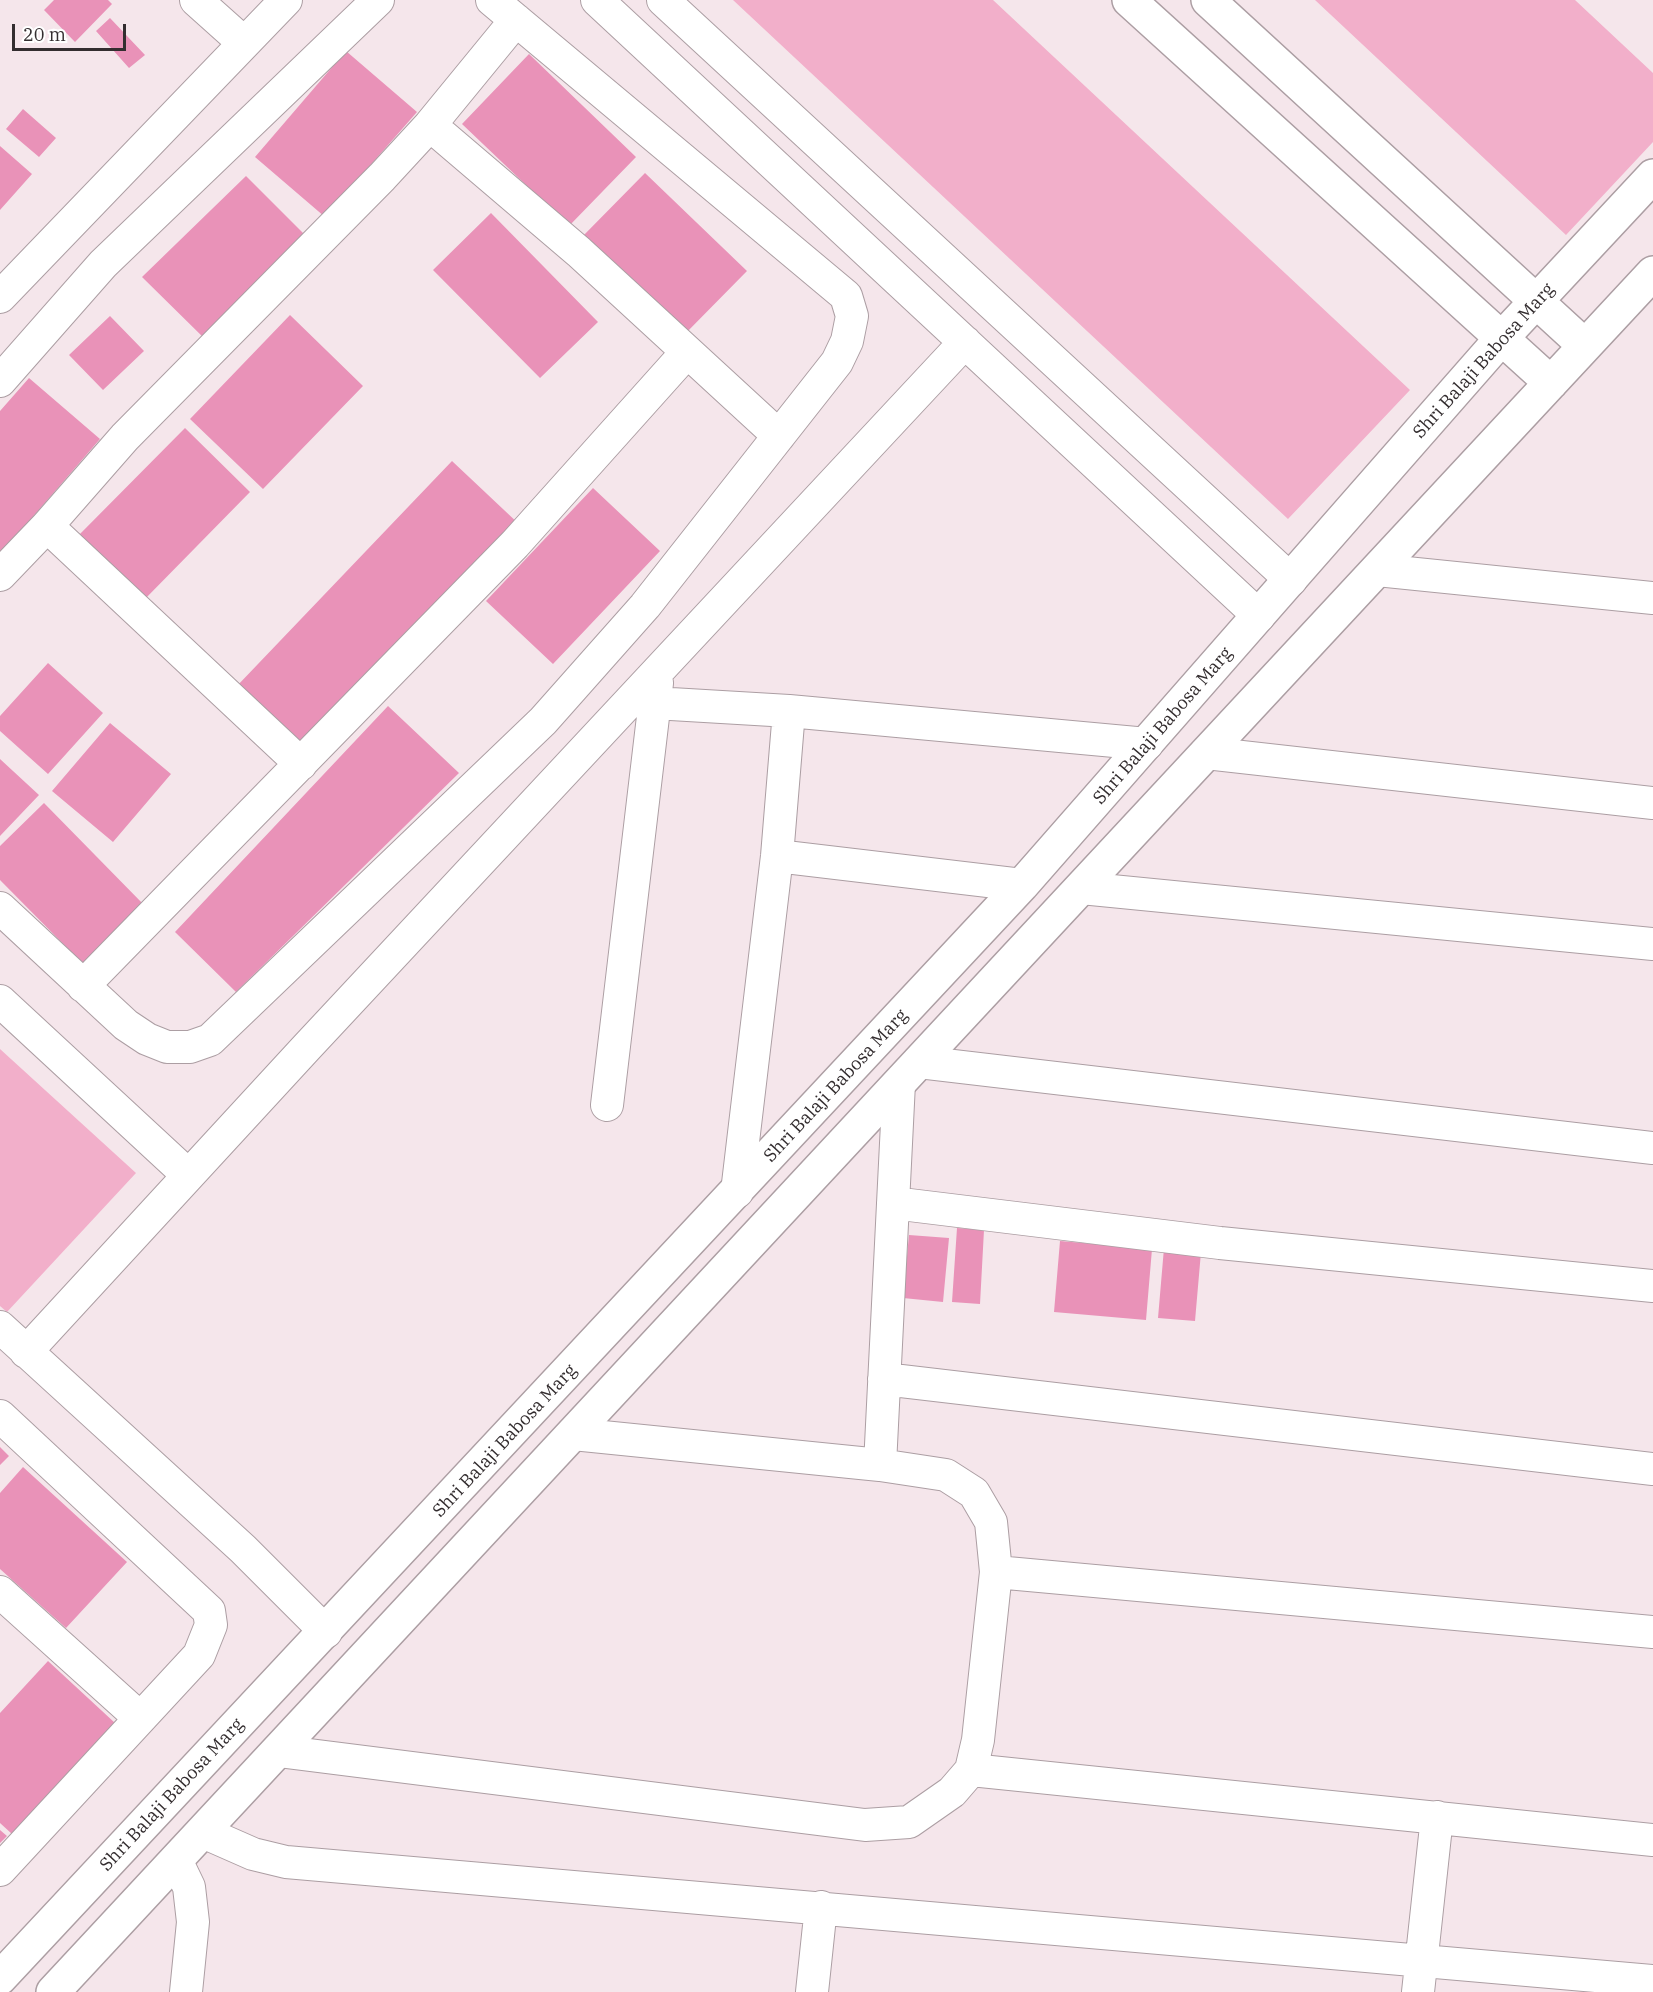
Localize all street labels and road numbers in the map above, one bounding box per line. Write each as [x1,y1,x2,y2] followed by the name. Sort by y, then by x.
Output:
[1409,279,1559,443] street label: Shri Balaji Babosa Marg
[1089,643,1237,809] street label: Shri Balaji Babosa Marg
[760,1005,912,1167] street label: Shri Balaji Babosa Marg
[429,1360,581,1522] street label: Shri Balaji Babosa Marg
[96,1714,248,1876] street label: Shri Balaji Babosa Marg

